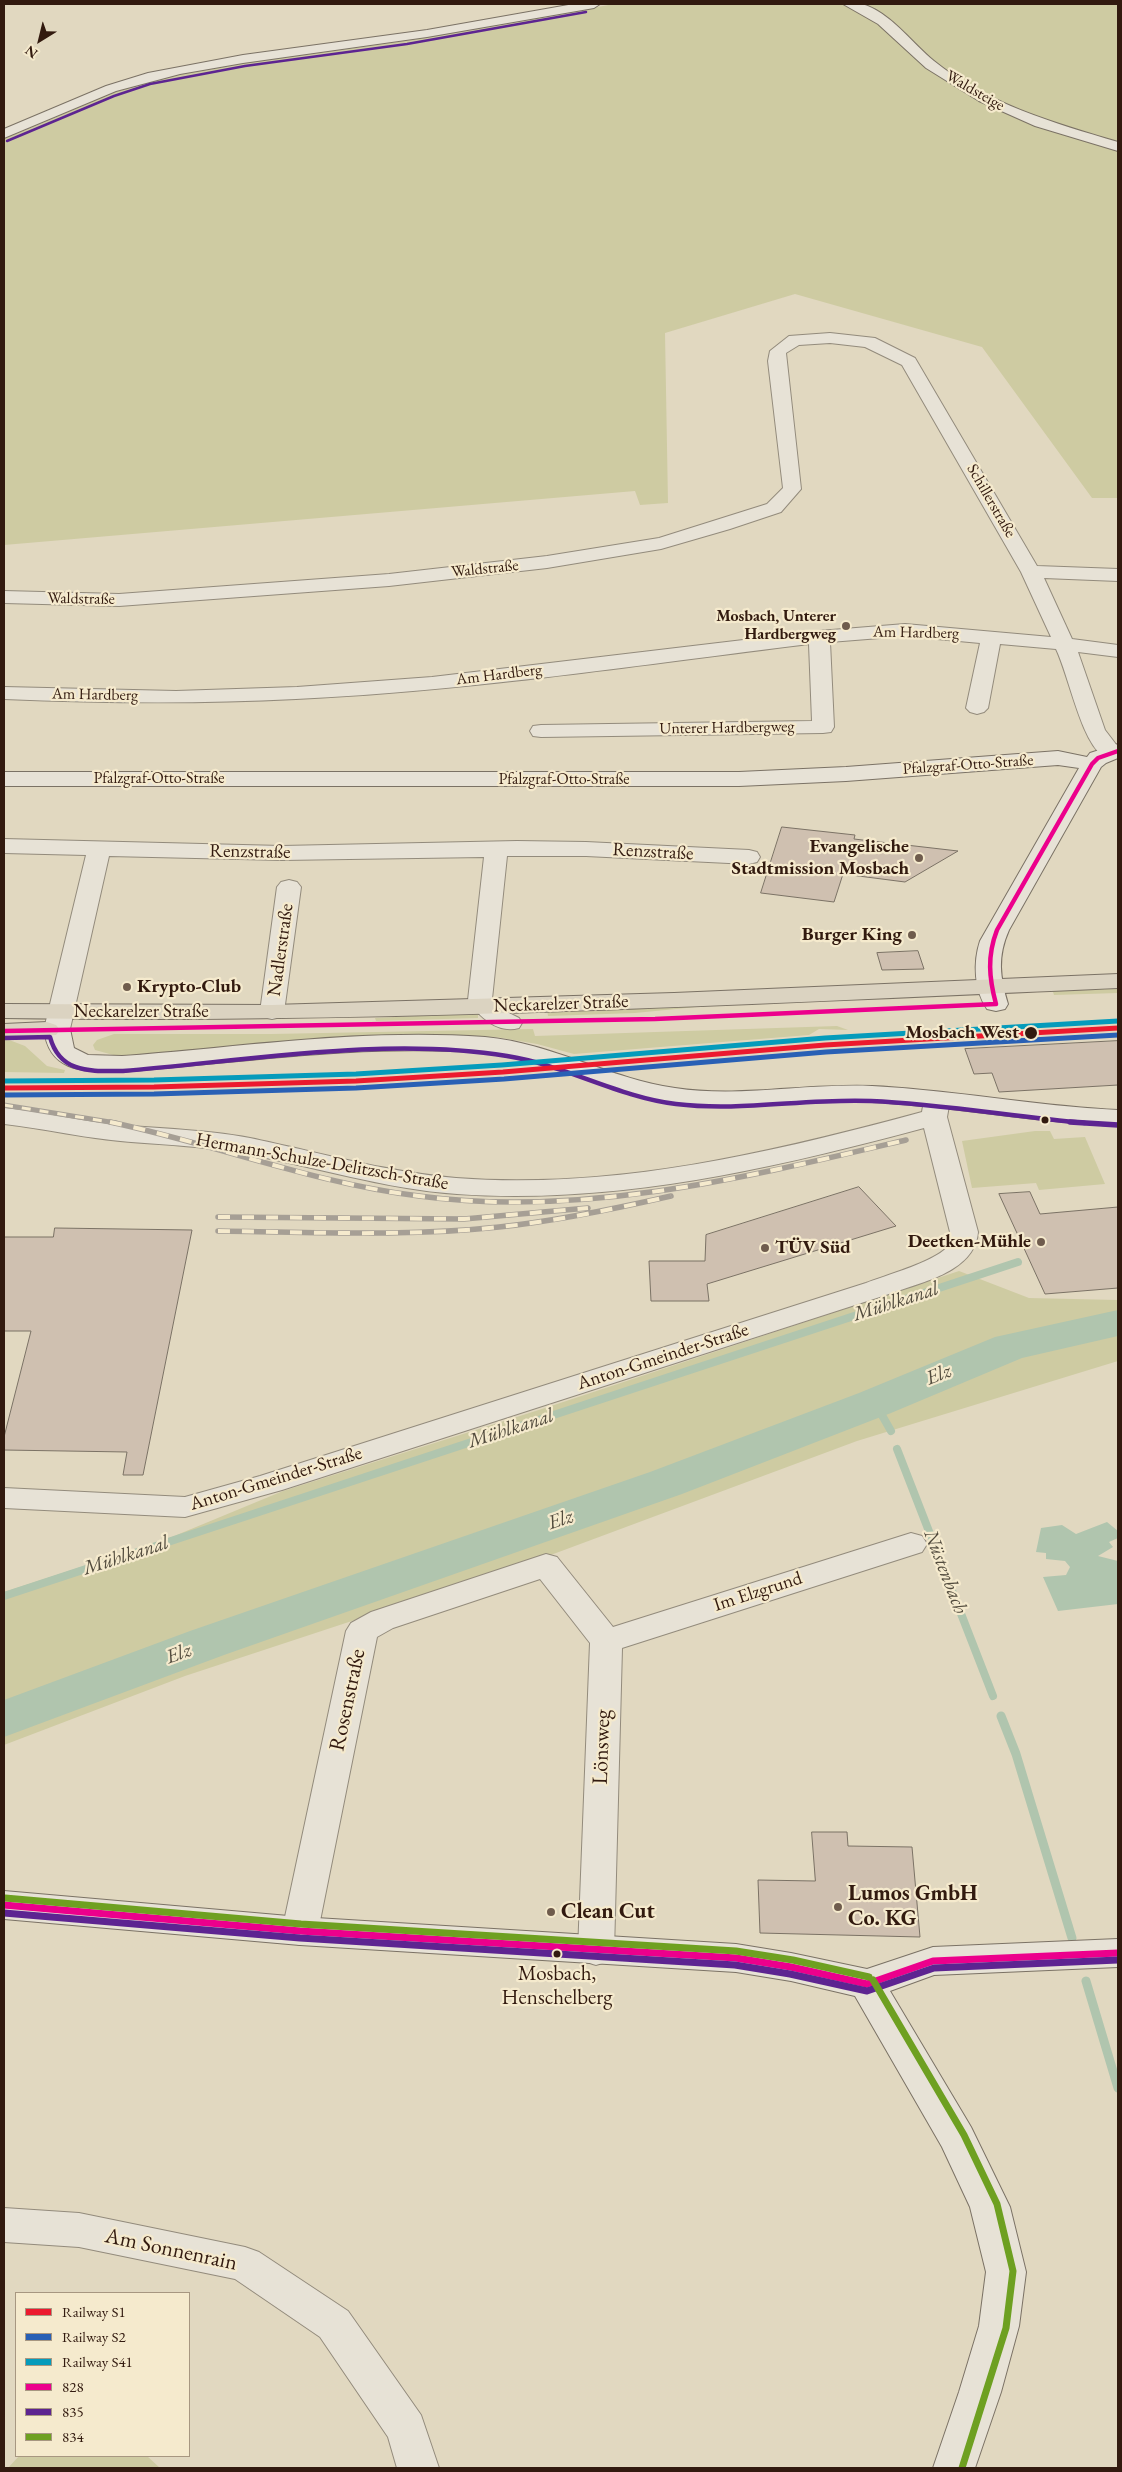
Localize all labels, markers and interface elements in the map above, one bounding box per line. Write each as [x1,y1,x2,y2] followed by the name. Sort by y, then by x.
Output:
[15,15,65,65] north arrow
[21,42,41,63] text: N
[942,66,1008,116] street label: Waldsteige
[962,461,1020,541] street label: Schillerstraße
[450,556,520,582] street label: Waldstraße
[47,589,115,609] street label: Waldstraße
[716,607,836,645] place label: Mosbach, Unterer Hardbergweg
[840,620,852,632] marker: Mosbach, Unterer Hardbergweg
[873,623,959,643] street label: Am Hardberg
[455,660,543,690] street label: Am Hardberg
[52,685,138,705] street label: Am Hardberg
[659,717,795,739] street label: Unterer Hardbergweg
[902,751,1034,779] street label: Pfalzgraf-Otto-Straße
[94,769,224,789] street label: Pfalzgraf-Otto-Straße
[499,770,629,790] street label: Pfalzgraf-Otto-Straße
[732,836,909,880] place label: Evangelische Stadtmission Mosbach
[612,838,694,866] street label: Renzstraße
[209,840,291,864] street label: Renzstraße
[913,852,925,864] marker: Evangelische Stadtmission Mosbach
[263,902,299,998] street label: Nadlerstraße
[802,924,902,946] place label: Burger King
[906,929,918,941] marker: Burger King
[137,976,241,998] place label: Krypto-Club
[121,981,133,993] marker: Krypto-Club
[493,990,629,1018] street label: Neckarelzer Straße
[73,1001,209,1023] street label: Neckarelzer Straße
[905,1022,1019,1044] place label: Mosbach West
[1023,1025,1039,1041] marker: Mosbach West
[1040,1115,1050,1125] unlabelled marker
[194,1129,450,1195] street label: Hermann-Schulze-Delitzsch-Straße
[908,1231,1031,1253] place label: Deetken-Mühle
[1035,1236,1047,1248] marker: Deetken-Mühle
[775,1237,851,1259] place label: TÜV Süd
[759,1242,771,1254] marker: TÜV Süd
[850,1277,942,1327] water label: Mühlkanal
[574,1319,752,1395] street label: Anton-Gmeinder-Straße
[923,1359,955,1391] water label: Elz
[465,1404,557,1454] water label: Mühlkanal
[187,1442,365,1516] street label: Anton-Gmeinder-Straße
[545,1505,577,1535] water label: Elz
[918,1526,972,1618] water label: Nüstenbach
[80,1531,172,1581] water label: Mühlkanal
[711,1567,805,1617] street label: Im Elzgrund
[163,1638,195,1670] water label: Elz
[324,1647,372,1753] street label: Rosenstraße
[587,1709,617,1785] street label: Lönsweg
[848,1881,978,1932] place label: Lumos GmbH Co. KG
[561,1899,655,1925] place label: Clean Cut
[832,1901,844,1913] marker: Lumos GmbH Co. KG
[545,1906,557,1918] marker: Clean Cut
[552,1949,562,1959] marker: Mosbach, Henschelberg
[502,1961,612,2011] place label: Mosbach, Henschelberg
[103,2223,239,2277] street label: Am Sonnenrain
[15,2292,190,2457] legend
[62,2302,126,2321] text: Railway S1
[62,2327,126,2346] text: Railway S2
[62,2352,133,2371] text: Railway S41
[62,2377,84,2396] text: 828
[62,2402,84,2421] text: 835
[62,2427,84,2446] text: 834

